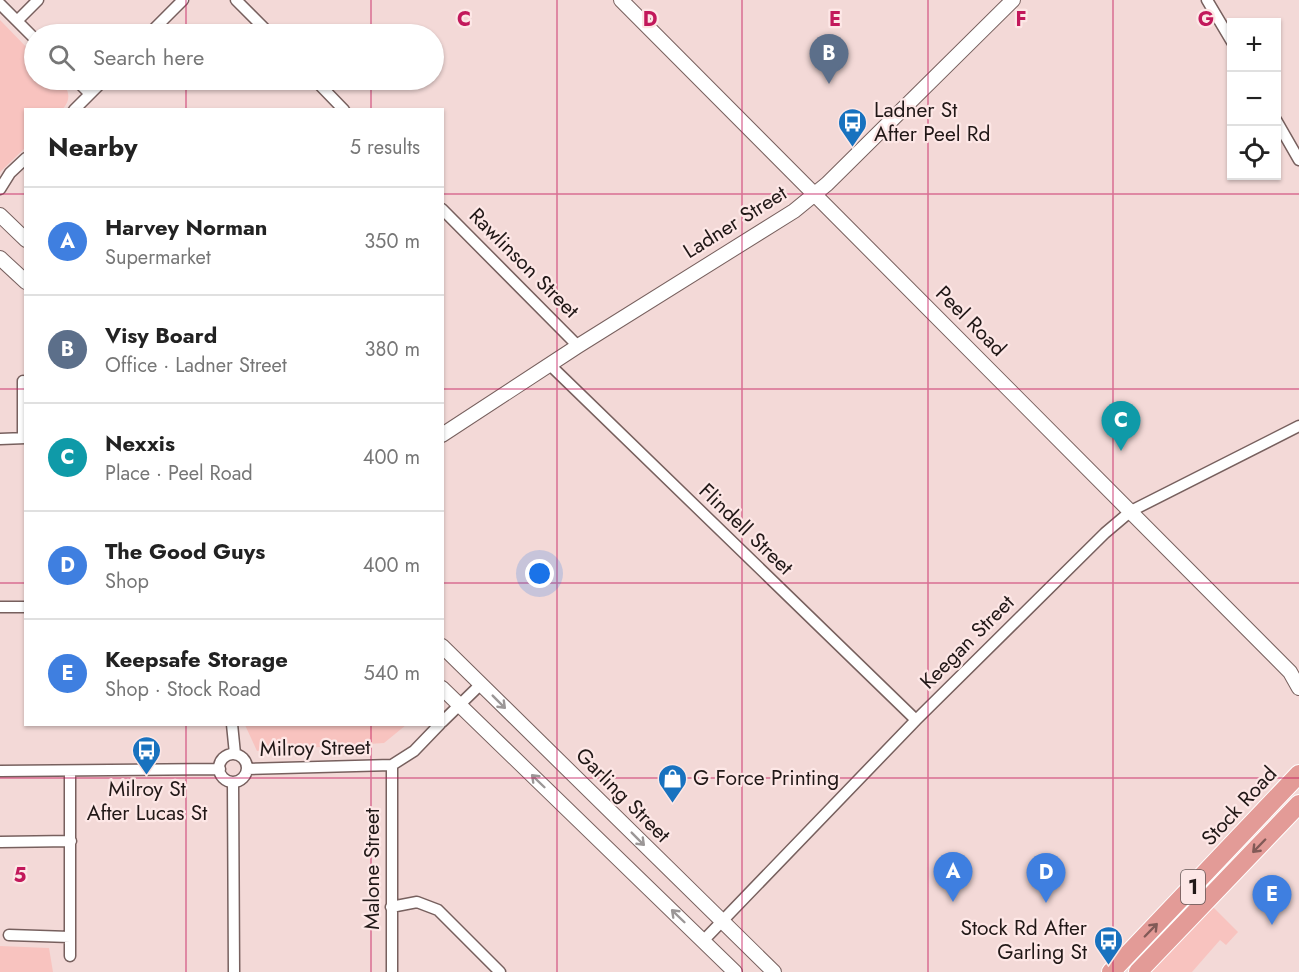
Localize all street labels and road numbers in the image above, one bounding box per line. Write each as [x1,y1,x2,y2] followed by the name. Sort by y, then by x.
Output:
[677,178,793,266] street label: Ladner Street
[462,201,586,325] street label: Rawlinson Street
[929,279,1013,363] street label: Peel Road
[692,476,800,582] street label: Flindell Street
[913,588,1021,696] street label: Keegan Street
[259,732,371,764] street label: Milroy Street
[569,741,677,849] street label: Garling Street
[1194,760,1284,852] street label: Stock Road
[357,808,387,930] street label: Malone Street
[1181,870,1205,904] road number: 1

